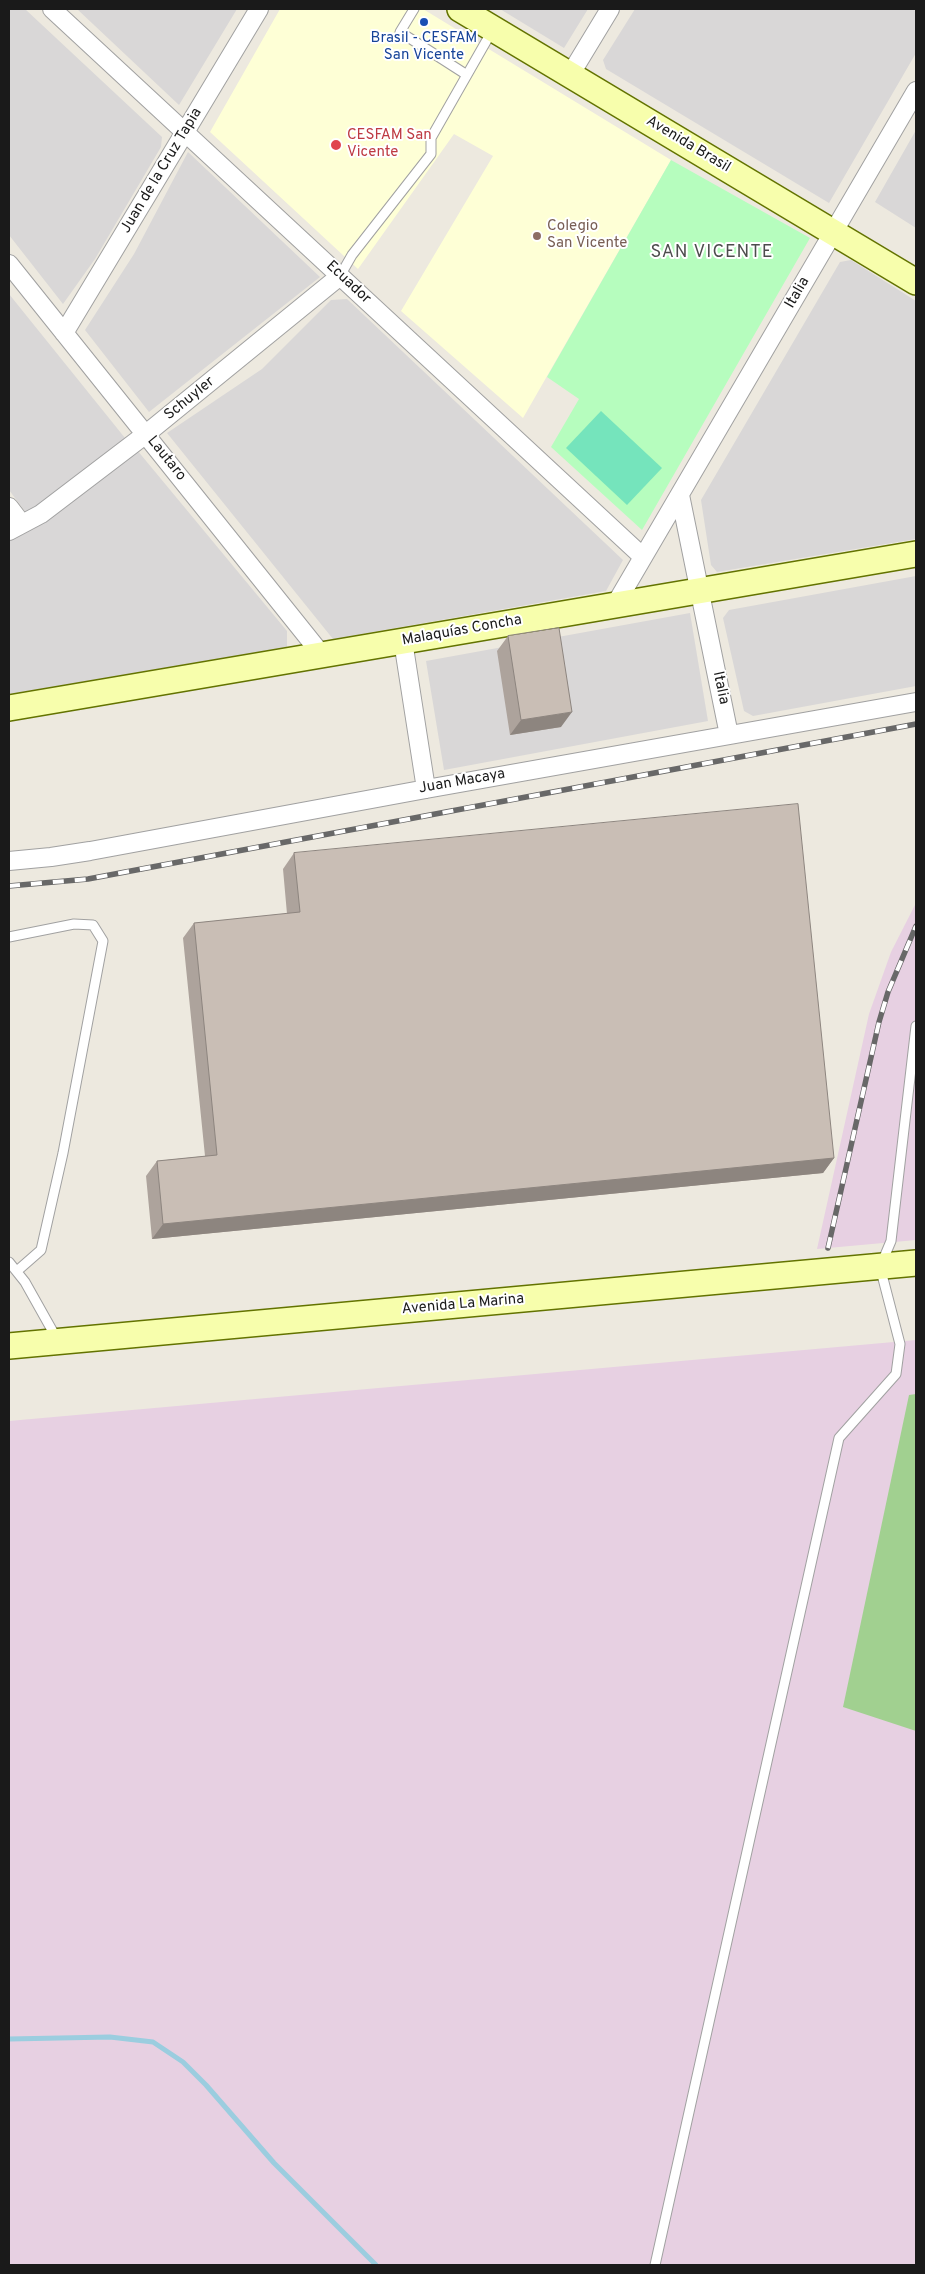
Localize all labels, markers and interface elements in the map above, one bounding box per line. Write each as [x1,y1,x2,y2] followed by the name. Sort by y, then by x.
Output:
[418,16,430,28] marker: Brasil - CESFAM San Vicente
[371,30,477,65] place label: Brasil - CESFAM San Vicente
[117,105,207,237] street label: Juan de la Cruz Tapia
[642,113,734,177] street label: Avenida Brasil
[347,127,432,162] place label: CESFAM San Vicente
[329,138,343,152] marker: CESFAM San Vicente
[547,218,627,253] place label: Colegio San Vicente
[531,230,543,242] marker: Colegio San Vicente
[649,242,775,264] district label: SAN VICENTE
[322,258,374,308] street label: Ecuador
[782,274,814,312] street label: Italia
[161,373,219,425] street label: Schuyler
[143,433,189,485] street label: Lautaro
[401,612,523,650] street label: Malaquías Concha
[708,670,732,706] street label: Italia
[417,766,507,798] street label: Juan Macaya
[401,1291,525,1319] street label: Avenida La Marina

